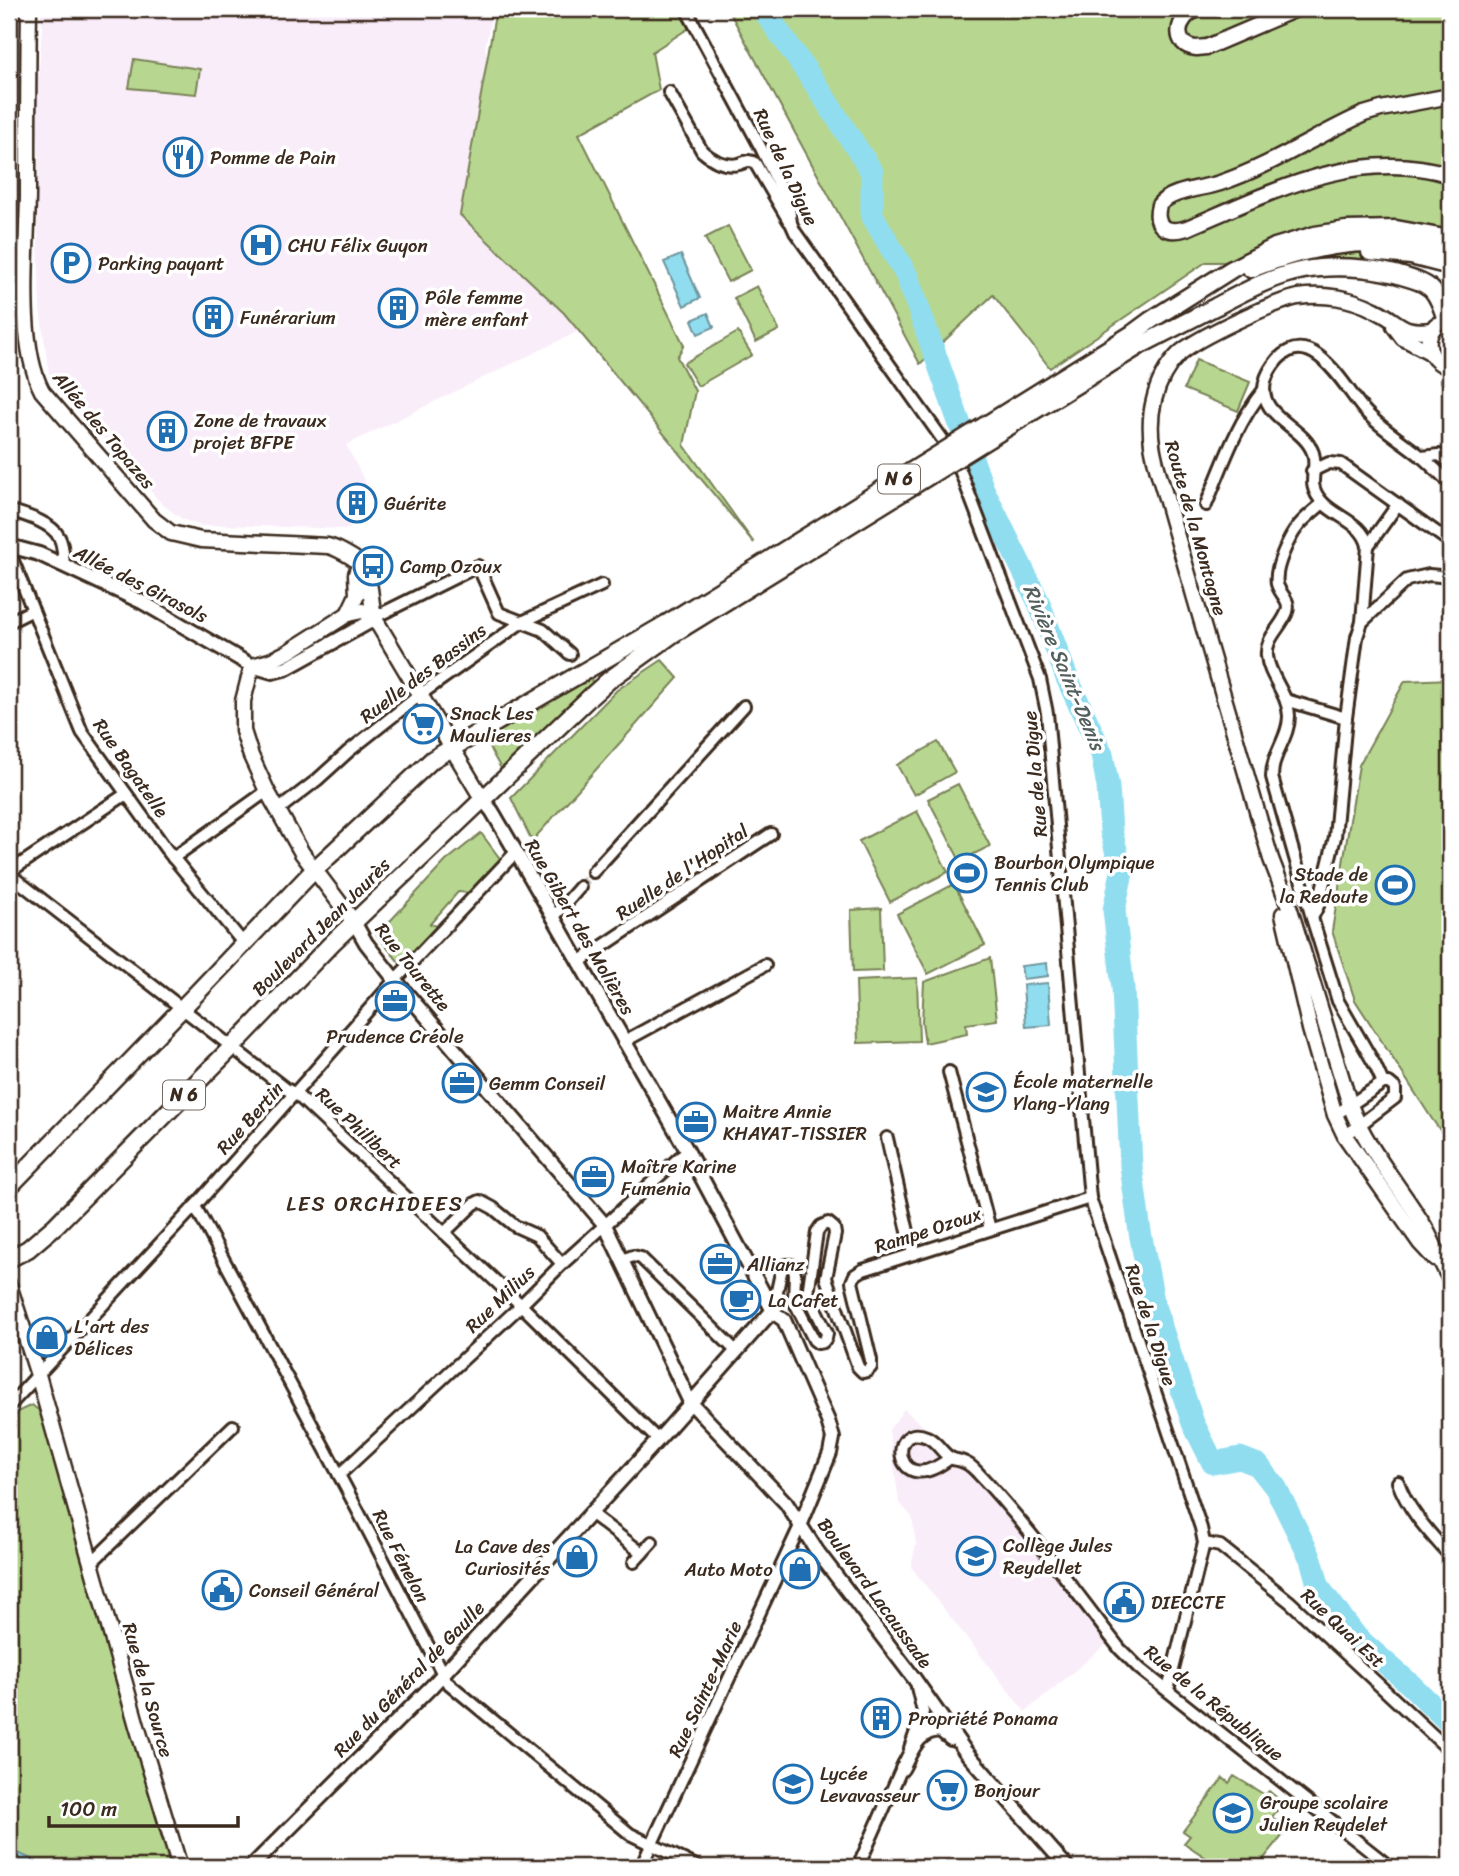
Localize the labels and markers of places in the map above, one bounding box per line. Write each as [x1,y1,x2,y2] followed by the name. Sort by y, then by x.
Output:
[162,136,204,178] restaurant icon: Pomme de Pain
[210,141,336,174] place label: Pomme de Pain
[240,224,282,266] hospital icon: CHU Félix Guyon
[288,229,428,262] place label: CHU Félix Guyon
[50,242,92,284] parking icon: Parking payant
[98,247,224,280] place label: Parking payant
[425,281,529,336] place label: Pôle femme mère enfant
[377,287,419,329] building icon: Pôle femme mère enfant
[192,296,234,338] building icon: Funérarium
[240,301,336,334] place label: Funérarium
[193,404,327,459] place label: Zone de travaux projet BFPE
[146,410,188,452] building icon: Zone de travaux projet BFPE
[336,482,378,524] building icon: Guérite
[384,487,446,520] place label: Guérite
[352,545,394,587] bus stop icon: Camp Ozoux
[400,550,502,583] place label: Camp Ozoux
[450,697,534,752] place label: Snack Les Maulieres
[402,703,444,745] supermarket icon: Snack Les Maulieres
[994,846,1154,901] place label: Bourbon Olympique Tennis Club
[946,852,988,894] sports icon: Bourbon Olympique Tennis Club
[1280,858,1368,913] place label: Stade de la Redoute
[1374,864,1416,906] sports icon: Stade de la Redoute
[374,980,416,1022] office icon: Prudence Créole
[326,1020,464,1053] place label: Prudence Créole
[441,1062,483,1104] office icon: Gemm Conseil
[1013,1065,1153,1120] place label: École maternelle Ylang-Ylang
[489,1067,606,1100] place label: Gemm Conseil
[965,1071,1007,1113] school or university icon: École maternelle Ylang-Ylang
[723,1095,867,1150] place label: Maitre Annie KHAYAT-TISSIER
[675,1101,717,1143] office icon: Maitre Annie KHAYAT-TISSIER
[621,1150,737,1205] place label: Maître Karine Fumenia
[573,1156,615,1198] office icon: Maître Karine Fumenia
[699,1243,741,1285] office icon: Allianz
[746,1248,805,1281] place label: Allianz
[720,1279,762,1321] cafe icon: La Cafet
[768,1284,839,1317] place label: La Cafet
[74,1310,149,1365] place label: L'art des Délices
[26,1316,68,1358] shop icon: L'art des Délices
[1003,1529,1113,1584] place label: Collège Jules Reydellet
[455,1530,550,1585] place label: La Cave des Curiosités
[955,1535,997,1577] school or university icon: Collège Jules Reydellet
[556,1536,598,1578] shop icon: La Cave des Curiosités
[779,1548,821,1590] shop icon: Auto Moto
[684,1553,773,1586] place label: Auto Moto
[201,1569,243,1611] public building icon: Conseil Général
[249,1574,380,1607] place label: Conseil Général
[1103,1581,1145,1623] public building icon: DIECCTE
[1151,1586,1226,1619] place label: DIECCTE
[860,1697,902,1739] building icon: Propriété Ponama
[908,1702,1058,1735] place label: Propriété Ponama
[820,1757,921,1812] place label: Lycée Levavasseur
[772,1763,814,1805] school or university icon: Lycée Levavasseur
[926,1769,968,1811] supermarket icon: Bonjour
[974,1774,1041,1807] place label: Bonjour
[1259,1786,1389,1841] place label: Groupe scolaire Julien Reydelet
[1212,1792,1254,1834] school or university icon: Groupe scolaire Julien Reydelet

